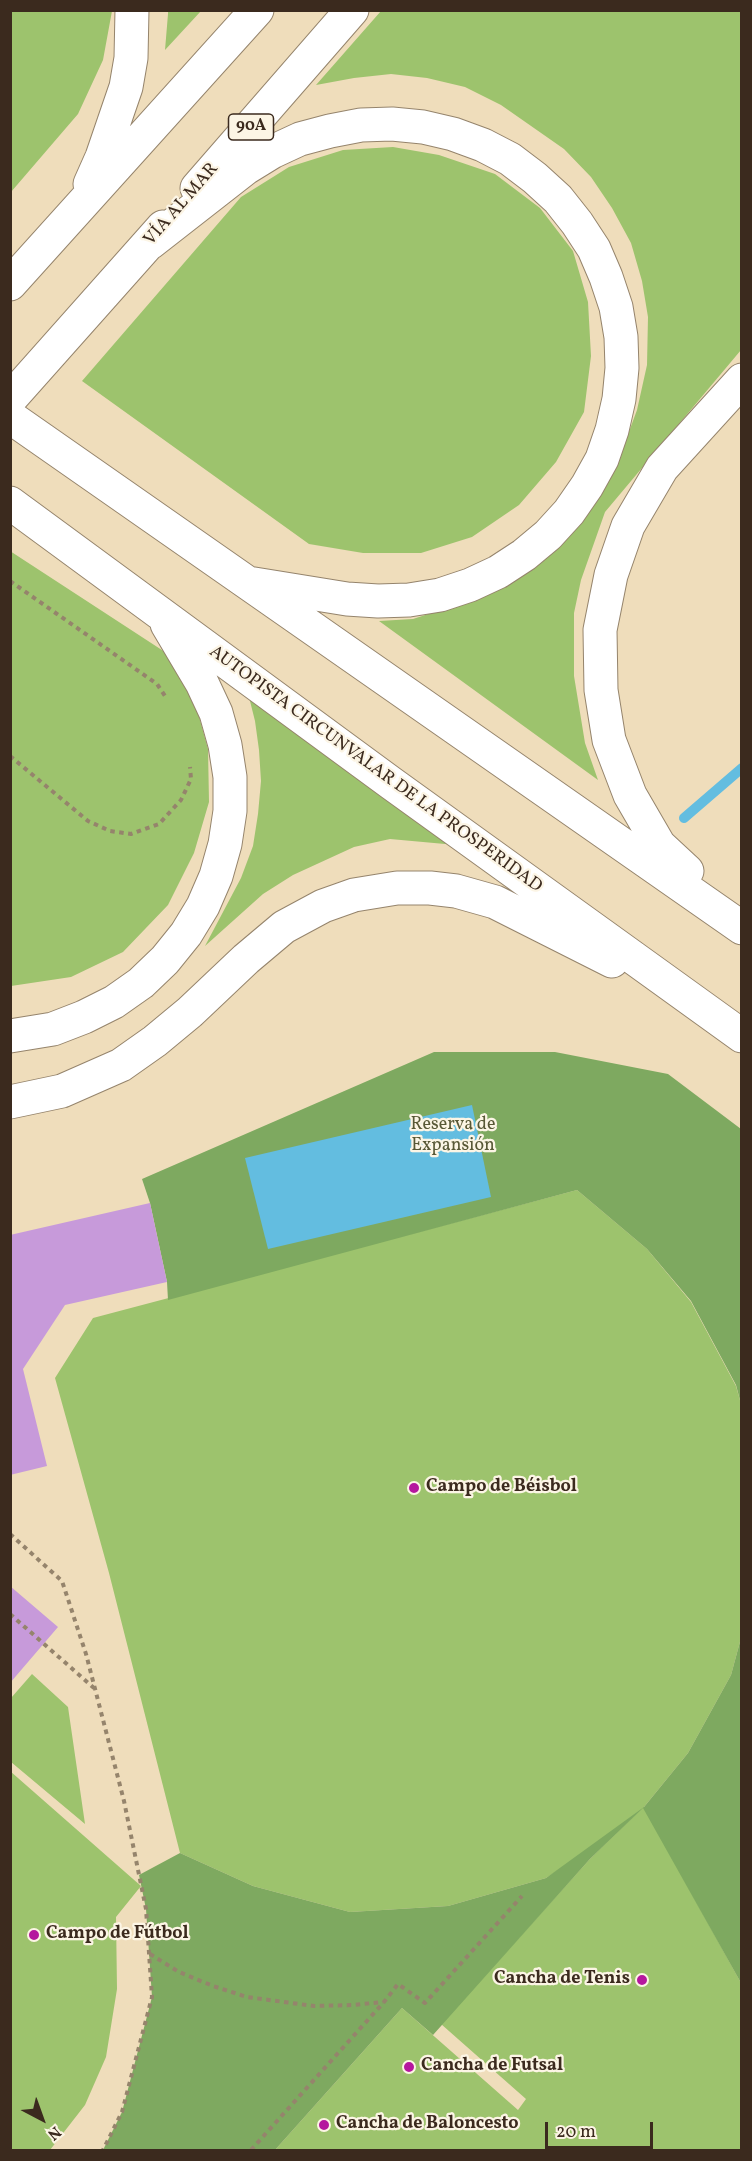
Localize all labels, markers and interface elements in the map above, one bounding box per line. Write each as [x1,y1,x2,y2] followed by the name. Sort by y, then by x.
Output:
[228,114,274,140] road number: 90A
[140,159,224,251] street label: VÍA AL MAR
[204,642,546,898] street label: AUTOPISTA CIRCUNVALAR DE LA PROSPERIDAD
[410,1115,496,1158] park label: Reserva de Expansión
[426,1477,577,1499] place label: Campo de Béisbol
[407,1481,421,1495] marker: Campo de Béisbol
[46,1924,189,1946] place label: Campo de Fútbol
[27,1928,41,1942] marker: Campo de Fútbol
[494,1969,630,1991] place label: Cancha de Tenis
[635,1973,649,1987] marker: Cancha de Tenis
[421,2056,563,2078] place label: Cancha de Futsal
[402,2060,416,2074] marker: Cancha de Futsal
[12,2089,72,2149] north arrow
[548,2110,656,2148] scale bar
[336,2114,519,2136] place label: Cancha de Baloncesto
[317,2118,331,2132] marker: Cancha de Baloncesto
[42,2120,65,2145] text: N
[556,2120,596,2145] text: 20 m

